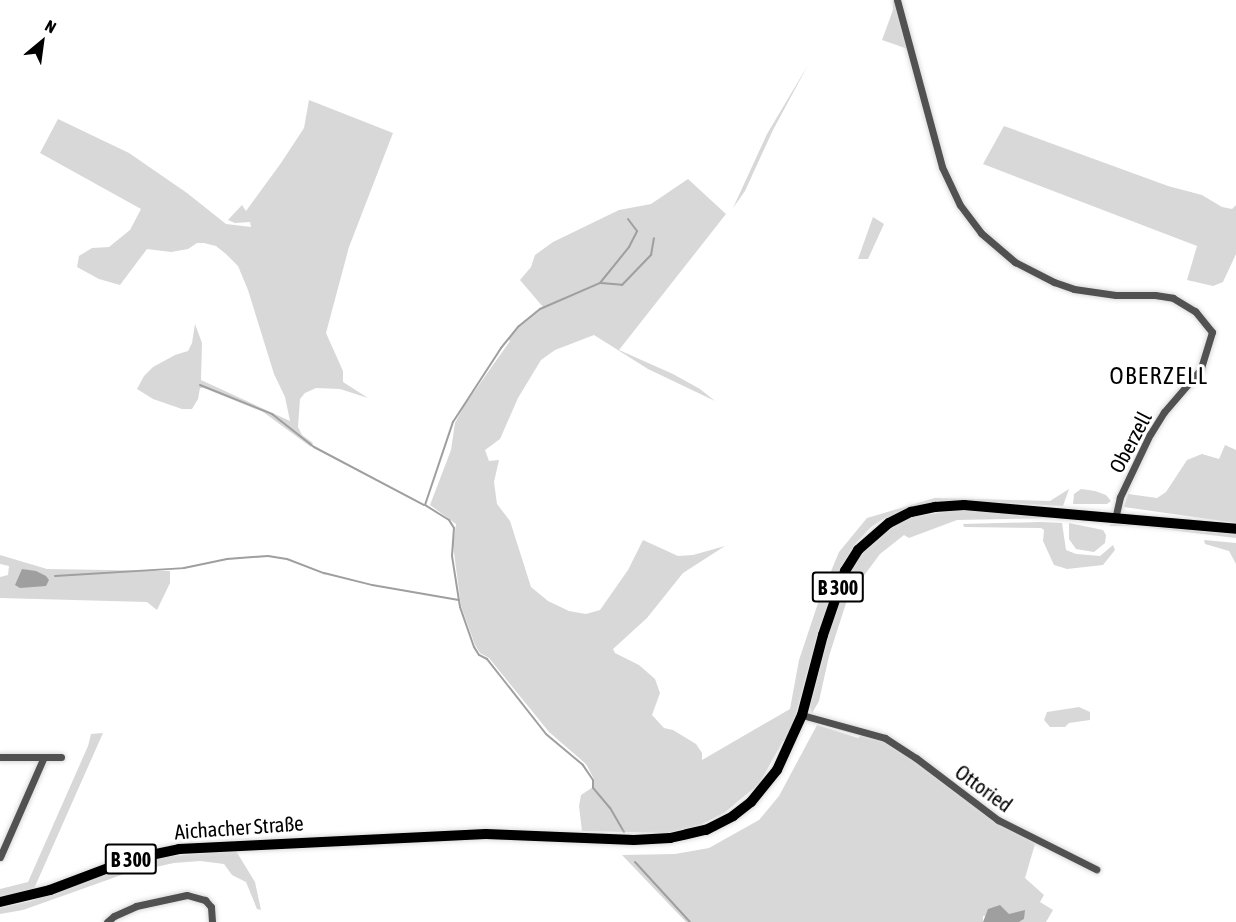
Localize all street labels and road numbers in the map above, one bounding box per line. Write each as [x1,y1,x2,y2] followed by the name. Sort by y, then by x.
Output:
[1103,407,1157,477] street label: Oberzell
[811,570,865,604] road number: B 300
[951,759,1017,817] street label: Ottoried
[174,810,304,844] street label: Aichacher Straße
[104,842,158,876] road number: B 300

